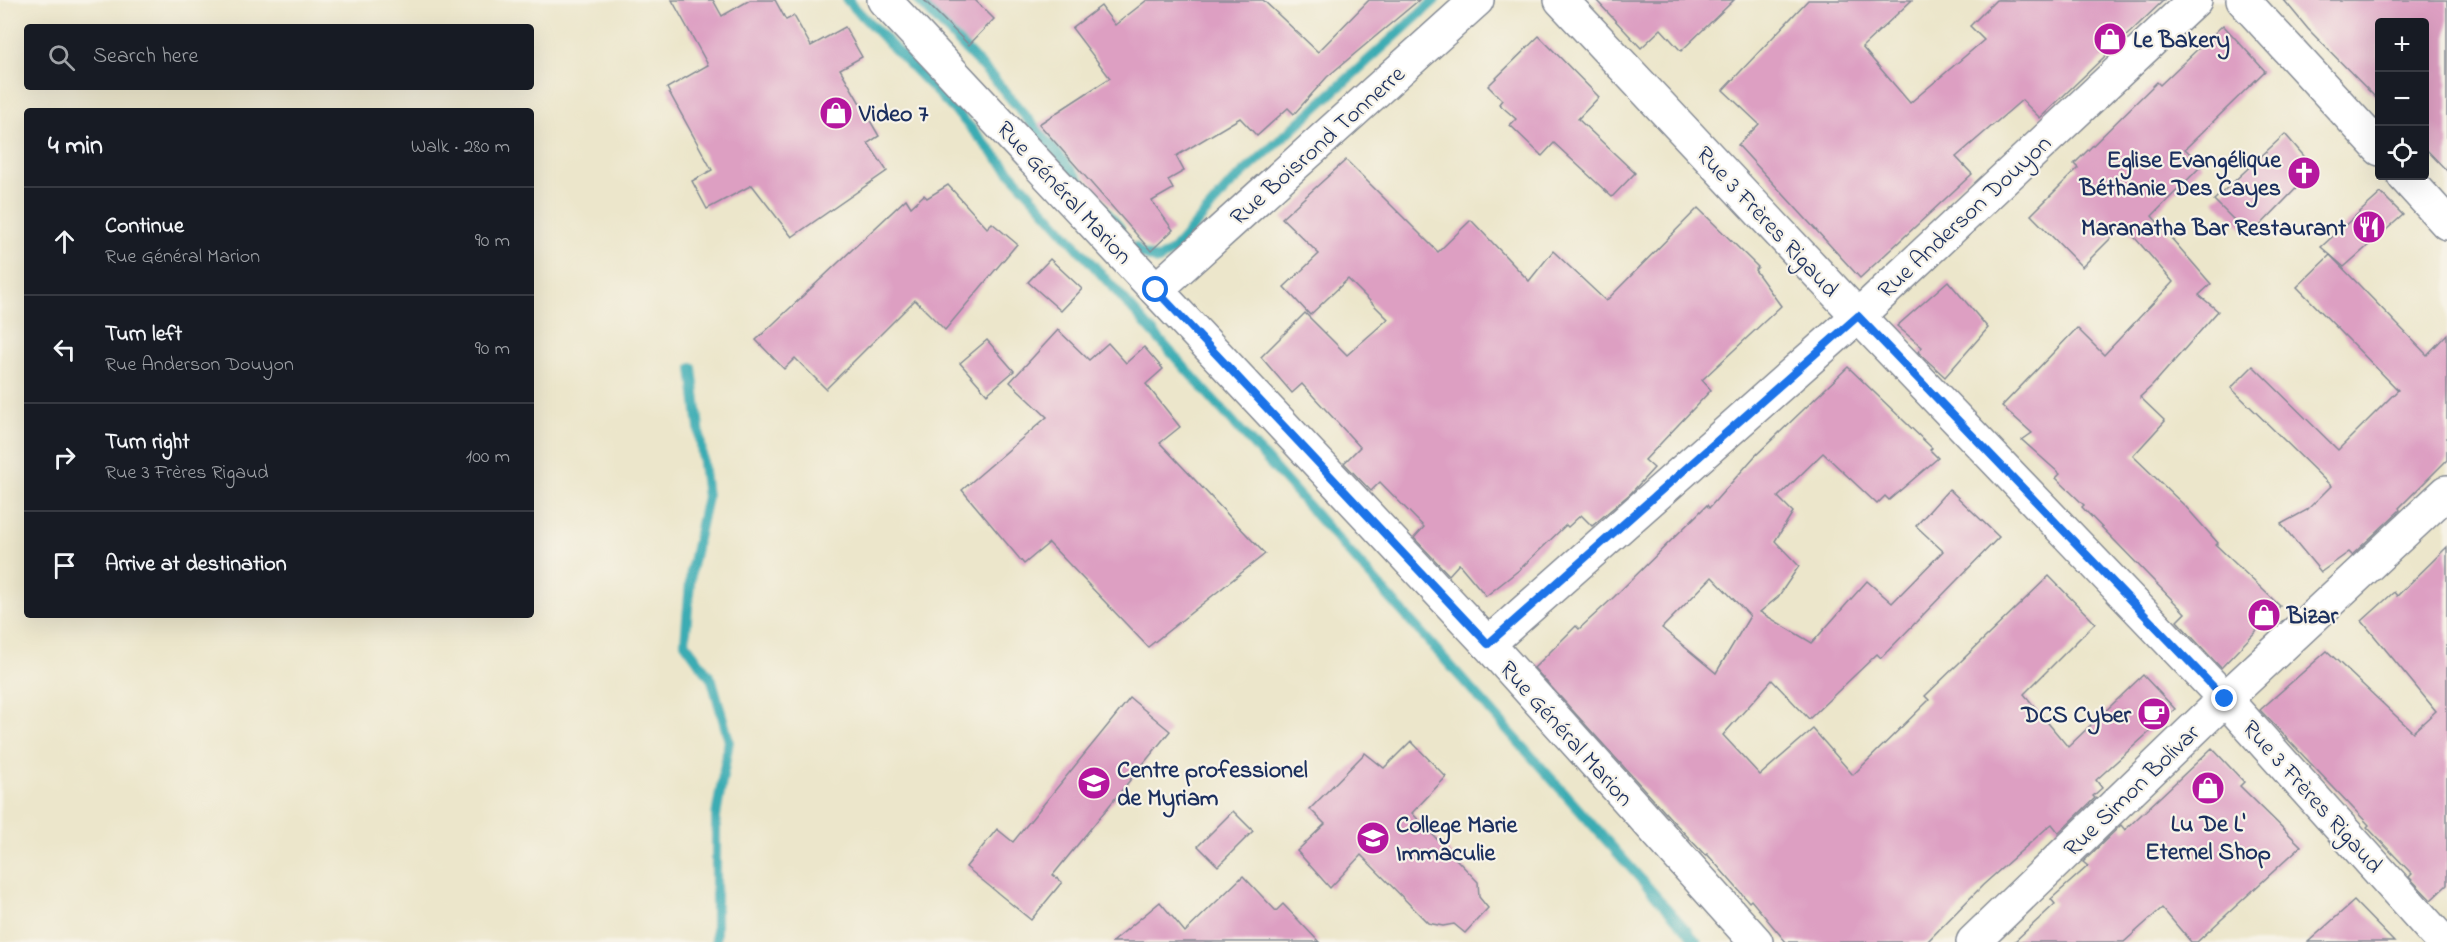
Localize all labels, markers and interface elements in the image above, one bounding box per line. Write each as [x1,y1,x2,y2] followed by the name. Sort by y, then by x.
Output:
[2375,18,2429,180] map controls
[2375,18,2429,72] button: +
[2092,21,2128,57] shop icon: Le Bakery
[24,24,534,90] search box
[2133,24,2230,60] place label: Le Bakery
[45,41,78,74] icon: search
[93,41,198,73] text: Search here
[1223,58,1414,235] street label: Rue Boisrond Tonnerre
[2375,72,2429,126] button: −
[818,95,854,131] shop icon: Video 7
[858,98,930,133] place label: Video 7
[987,114,1139,274] street label: Rue Général Marion
[2375,126,2429,180] button: locate
[48,128,103,166] text: 4 min
[1871,128,2061,309] street label: Rue Anderson Douyon
[411,133,510,162] text: Walk · 280 m
[1686,139,1846,307] street label: Rue 3 Frères Rigaud
[2079,144,2282,208] place label: Eglise Evangélique Béthanie Des Cayes
[2286,155,2322,191] church icon: Eglise Evangélique Béthanie Des Cayes
[2351,209,2387,245] restaurant icon: Maranatha Bar Restaurant
[105,211,184,243] text: Continue
[2081,212,2347,247] place label: Maranatha Bar Restaurant
[48,225,81,258] icon: ahead
[475,227,510,256] text: 90 m
[105,243,260,272] text: Rue Général Marion
[1142,276,1168,302] route start
[105,319,182,351] text: Turn left
[48,333,81,366] icon: left
[475,335,510,364] text: 90 m
[105,351,294,380] text: Rue Anderson Douyon
[105,427,190,459] text: Turn right
[48,441,81,474] icon: right
[466,443,510,472] text: 100 m
[105,459,269,488] text: Rue 3 Frères Rigaud
[48,549,81,582] icon: arrive
[105,549,287,581] text: Arrive at destination
[2246,597,2282,633] shop icon: Bizar
[2286,600,2338,635] place label: Bizar
[1490,654,1640,816] street label: Rue Général Marion
[2211,685,2237,711] route end
[2136,696,2172,732] cafe icon: DCS Cyber
[2020,699,2132,735] place label: DCS Cyber
[2232,713,2390,883] street label: Rue 3 Frères Rigaud
[2056,717,2209,866] street label: Rue Simon Bolivar
[1117,754,1308,818] place label: Centre professionel de Myriam
[1076,765,1112,801] school or university icon: Centre professionel de Myriam
[2190,770,2226,806] shop icon: Lu De L' Eternel Shop
[2145,808,2271,871] place label: Lu De L' Eternel Shop
[1396,809,1519,872] place label: College Marie Immaculie
[1355,820,1391,856] school or university icon: College Marie Immaculie

